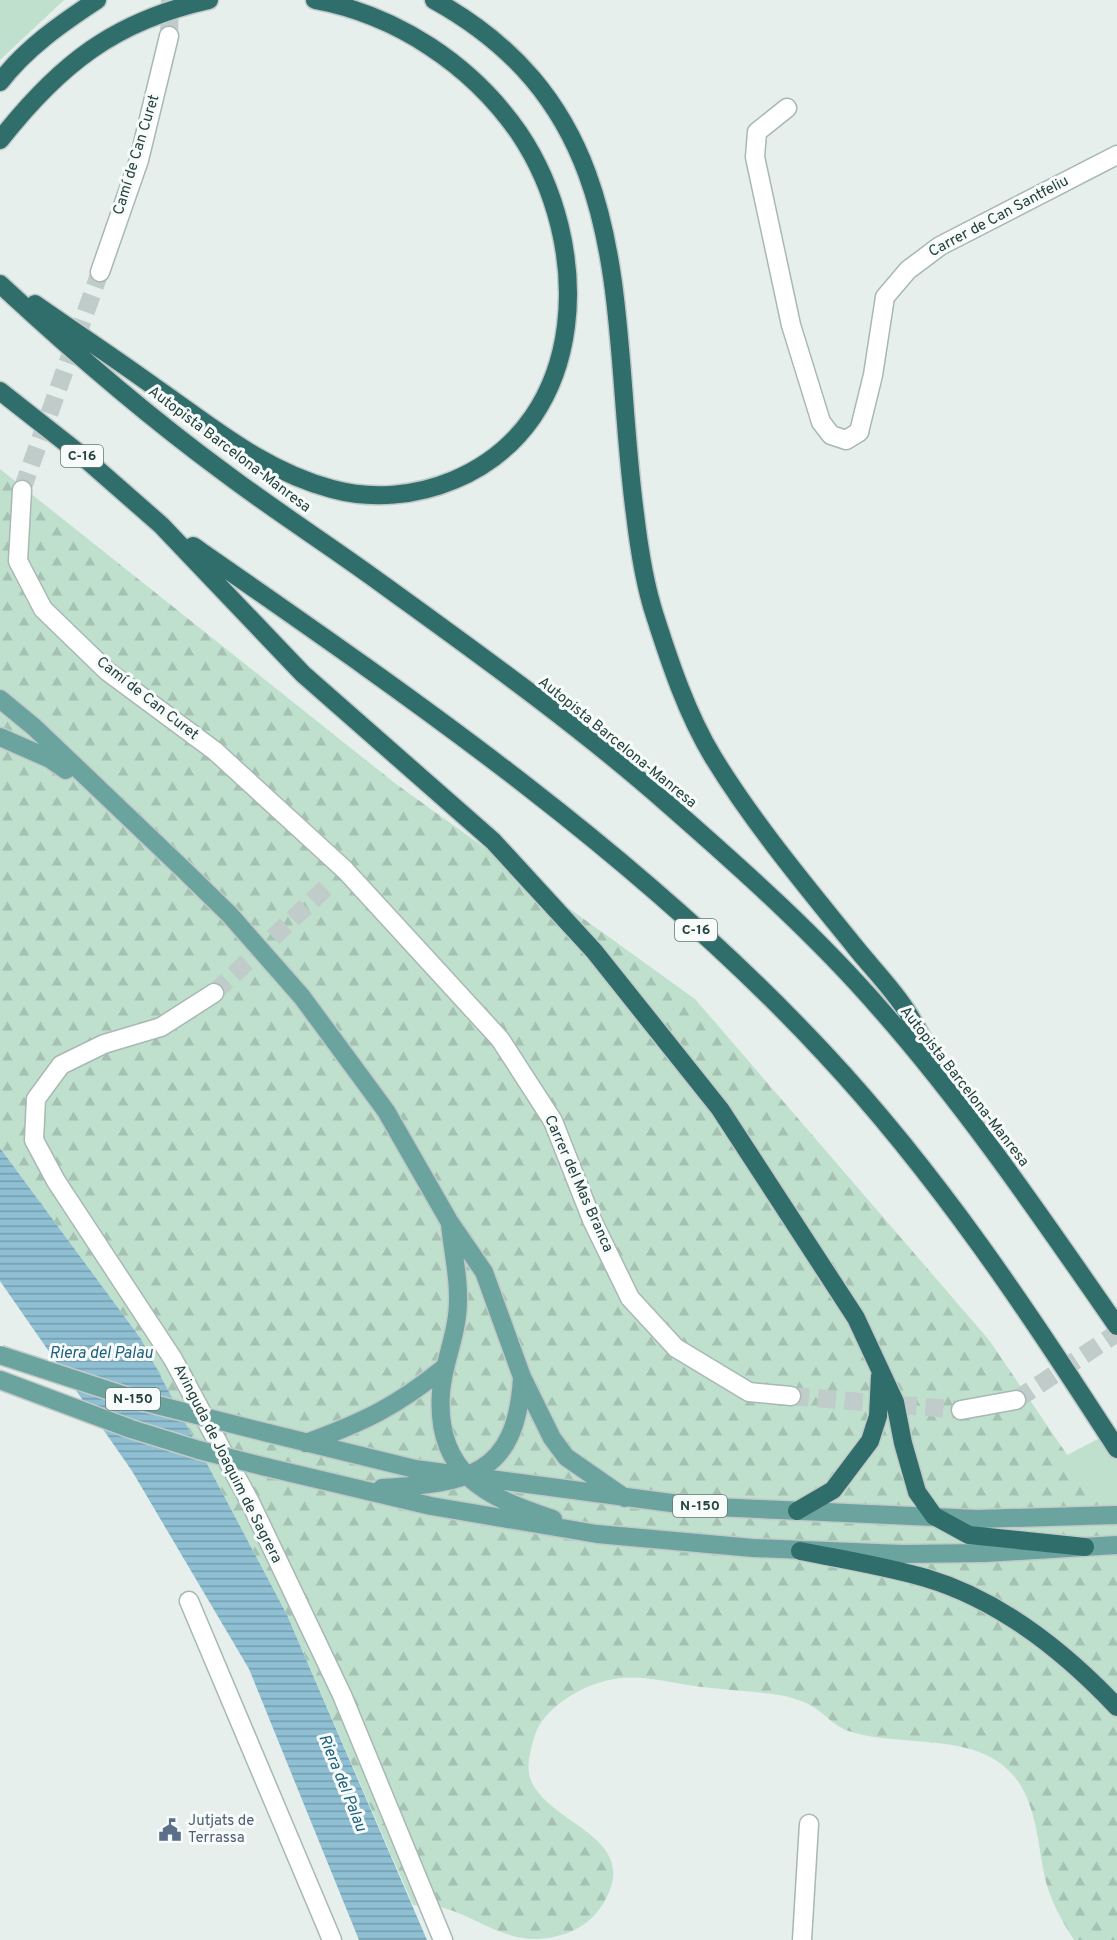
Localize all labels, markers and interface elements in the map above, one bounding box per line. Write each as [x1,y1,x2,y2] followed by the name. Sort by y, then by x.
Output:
[110,92,164,218] street label: Camí de Can Curet
[926,172,1072,262] street label: Carrer de Can Santfeliu
[144,383,314,517] street label: Autopista Barcelona-Manresa
[61,445,103,467] road number: C-16
[92,653,202,745] street label: Camí de Can Curet
[534,673,700,813] street label: Autopista Barcelona-Manresa
[675,919,717,941] road number: C-16
[895,1003,1033,1171] street label: Autopista Barcelona-Manresa
[539,1113,617,1255] street label: Carrer del Mas Branca
[49,1344,153,1364] water label: Riera del Palau
[168,1361,286,1567] street label: Avinguda de Joaquim de Sagrera
[106,1388,160,1410] road number: N-150
[673,1495,727,1517] road number: N-150
[313,1731,371,1835] water label: Riera del Palau
[188,1812,254,1848] place label: Jutjats de Terrassa
[157,1817,183,1843] public building icon: Jutjats de Terrassa

